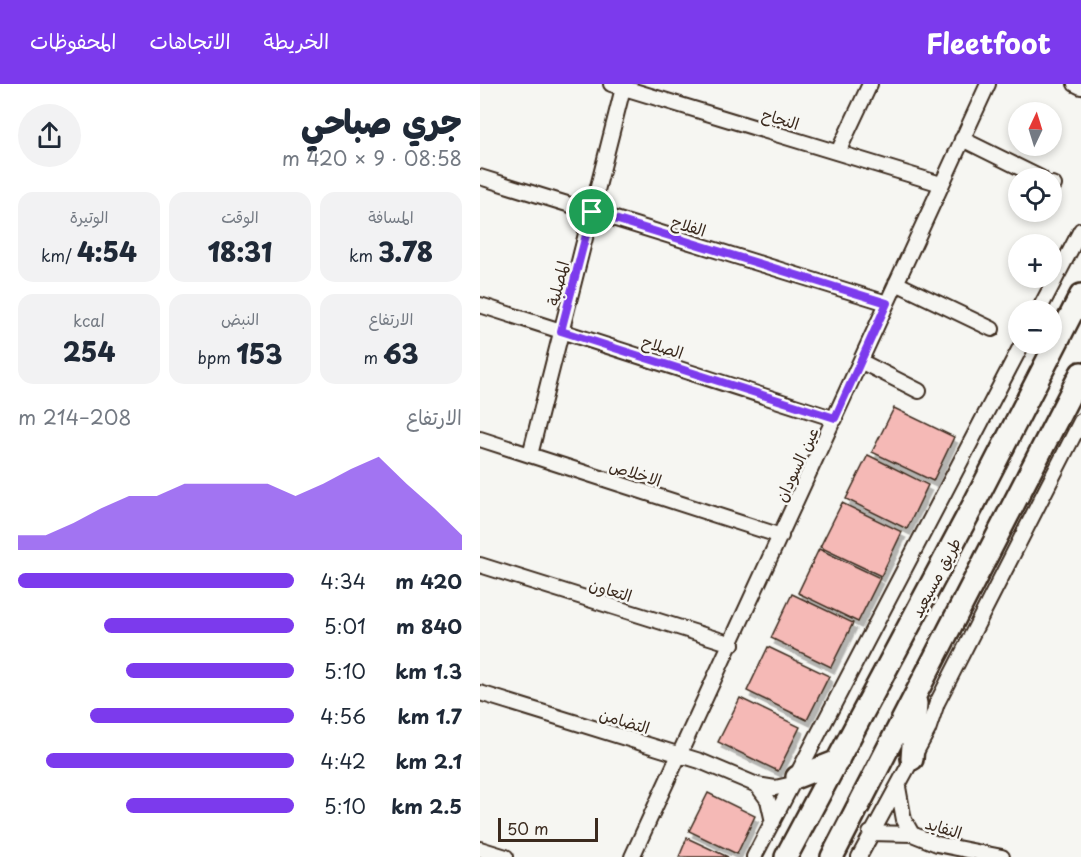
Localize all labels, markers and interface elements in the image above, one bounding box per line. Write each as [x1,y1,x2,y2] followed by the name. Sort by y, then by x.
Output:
[926,21,1051,64] text: Fleetfoot
[30,24,116,56] text: المحفوظات
[149,24,231,56] text: الاتجاهات
[264,24,329,56] text: الخريطة
[301,95,462,145] text: جري صباحي
[759,101,803,135] street label: النجاح
[1008,102,1062,156] north arrow
[1008,102,1062,354] map controls
[18,104,81,167] button: share
[282,143,462,173] text: 08:58 · 9 × 420 m
[1008,168,1062,222] button: locate
[566,186,617,237] pin
[575,195,608,228] icon: arrive
[70,204,108,228] text: الوتيرة
[221,204,259,228] text: الوقت
[368,204,414,228] text: المسافة
[669,208,709,242] street label: الفلاح
[77,232,137,271] text: 4:54
[207,232,273,271] text: 18:31
[378,232,433,271] text: 3.78
[1008,234,1062,288] button: +
[41,243,77,267] text: /km
[349,243,378,267] text: km
[540,258,574,308] street label: المصلبة
[1008,300,1062,354] button: −
[221,306,259,330] text: النبض
[369,306,413,330] text: الارتفاع
[73,308,105,332] text: kcal
[639,328,687,364] street label: الصلاح
[63,332,115,371] text: 254
[236,334,282,373] text: 153
[383,334,418,373] text: 63
[198,345,236,369] text: bpm
[364,345,383,369] text: m
[18,402,131,432] text: 208–214 m
[406,402,462,432] text: الارتفاع
[768,423,824,505] street label: عين السودان
[607,452,665,492] street label: الاخلاص
[904,533,966,621] street label: طريق مسيعيد
[321,566,366,596] text: 4:34
[395,566,462,596] text: 420 m
[587,571,635,607] street label: التعاون
[324,611,366,641] text: 5:01
[396,611,462,641] text: 840 m
[324,656,366,686] text: 5:10
[395,656,462,686] text: 1.3 km
[320,701,366,731] text: 4:56
[398,701,462,731] text: 1.7 km
[597,701,653,739] street label: التضامن
[321,746,366,776] text: 4:42
[396,746,462,776] text: 2.1 km
[324,791,366,821] text: 5:10
[391,791,462,821] text: 2.5 km
[923,810,965,844] street label: النفايد
[498,815,598,842] scale bar
[507,816,548,840] text: 50 m

